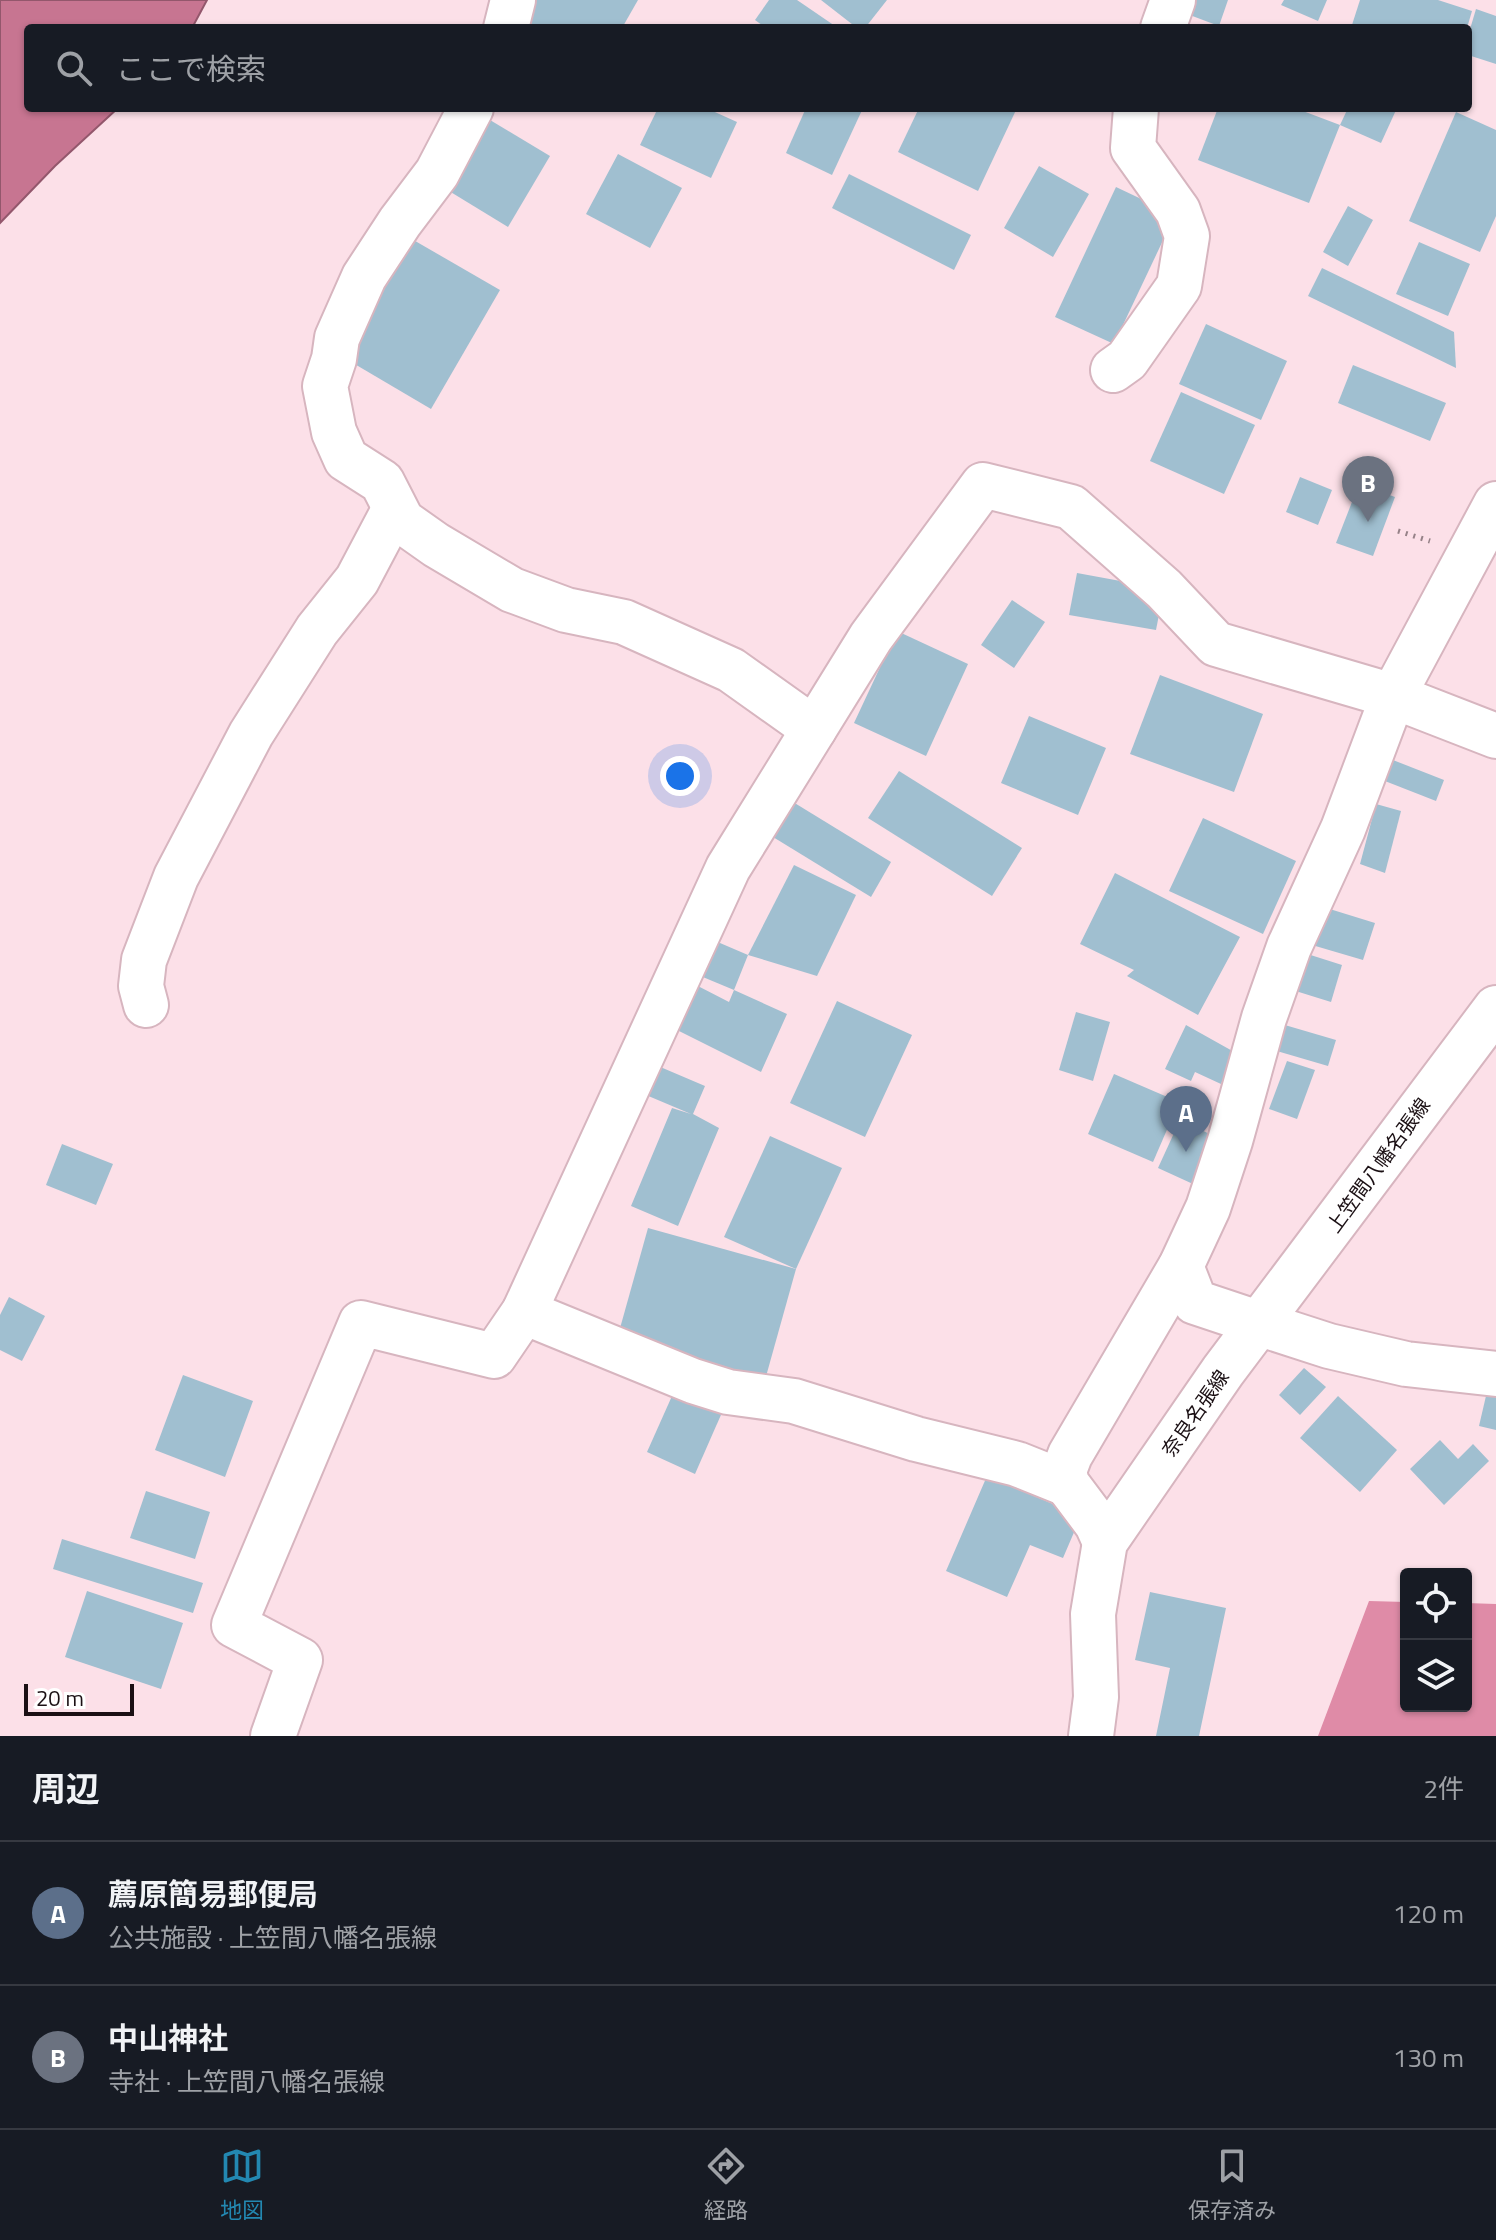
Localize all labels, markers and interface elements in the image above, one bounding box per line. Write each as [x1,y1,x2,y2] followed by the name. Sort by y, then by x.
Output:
[24,24,1472,112] search box
[52,46,96,90] icon: search
[116,46,266,92] text: ここで検索
[1342,456,1394,522] pin: B
[660,756,700,796] your location
[1160,1086,1212,1152] pin: A
[1318,1091,1438,1239] street label: 上笠間八幡名張線
[1154,1363,1236,1463] street label: 奈良名張線
[1400,1568,1472,1712] map controls
[1400,1568,1472,1640] button: locate
[1400,1640,1472,1712] button: layers
[24,1680,134,1716] scale bar
[36,1681,84,1715] text: 20 m
[32,1762,100,1814] text: 周辺
[1423,1769,1464,1808] text: 2件
[108,1871,318,1917] text: 薦原簡易郵便局
[50,1894,66,1933] text: A
[1393,1894,1464,1933] text: 120 m
[108,1918,437,1957] text: 公共施設 · 上笠間八幡名張線
[108,2015,228,2061] text: 中山神社
[50,2038,66,2077] text: B
[1393,2038,1464,2077] text: 130 m
[108,2062,385,2101] text: 寺社 · 上笠間八幡名張線
[220,2144,264,2227] tab: 地図
[704,2144,748,2227] tab: 経路
[1188,2144,1276,2227] tab: 保存済み

